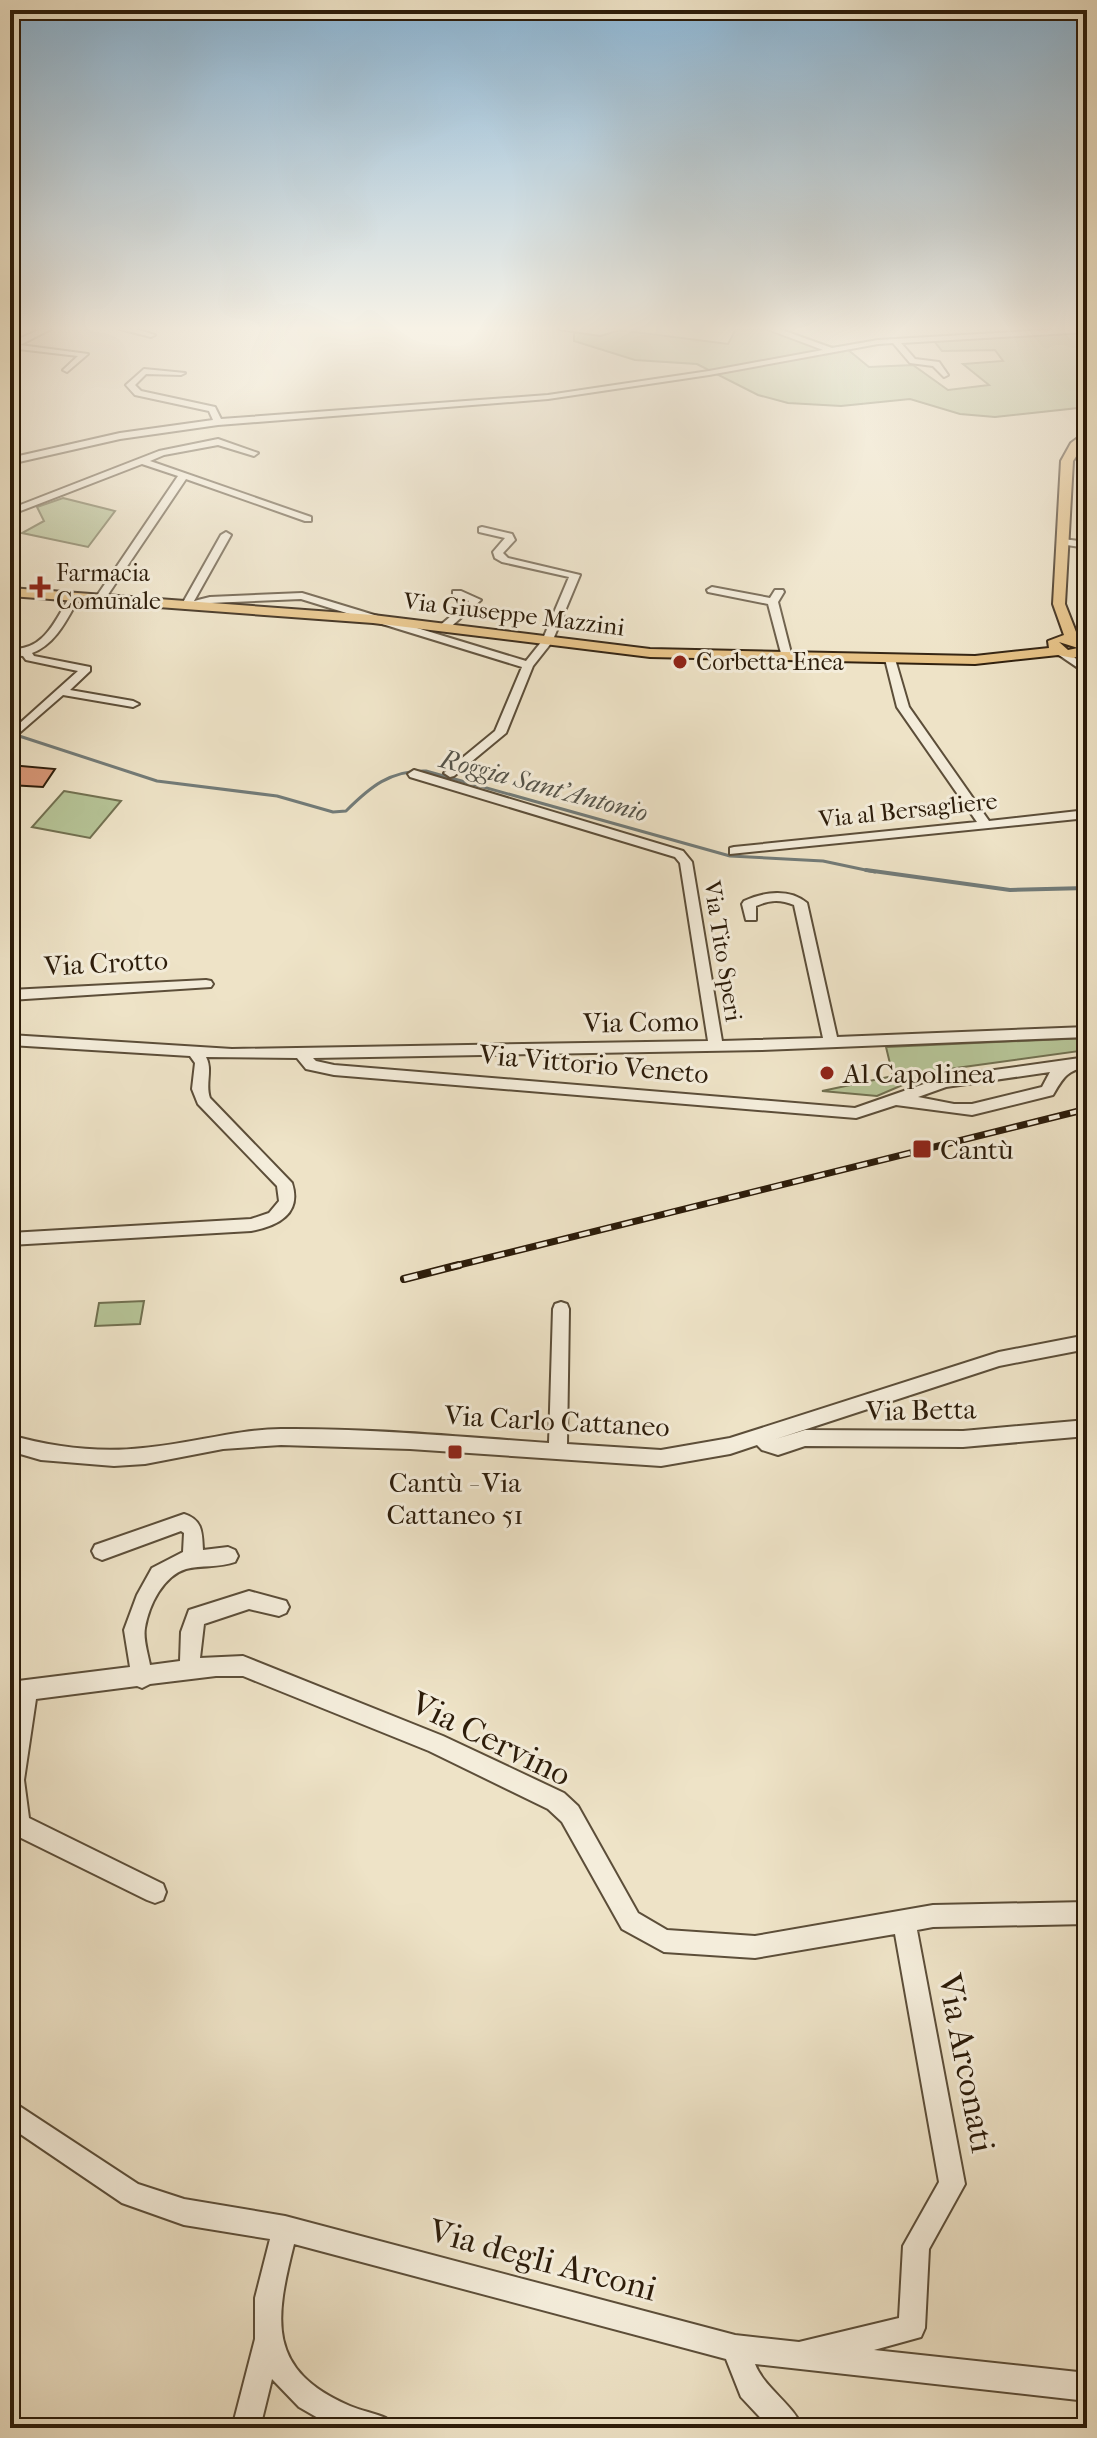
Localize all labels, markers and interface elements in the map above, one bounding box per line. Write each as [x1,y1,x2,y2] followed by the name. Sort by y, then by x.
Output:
[56,559,161,615] place label: Farmacia Comunale
[31,578,49,596] marker: Farmacia Comunale
[401,586,626,641] street label: Via Giuseppe Mazzini
[696,648,845,676] place label: Corbetta Enea
[671,653,689,671] marker: Corbetta Enea
[435,743,651,829] water label: Roggia Sant'Antonio
[816,787,999,833] street label: Via al Bersagliere
[698,878,748,1023] street label: Via Tito Speri
[42,943,169,983] street label: Via Crotto
[582,1004,699,1040] street label: Via Como
[477,1037,710,1090] street label: Via Vittorio Veneto
[842,1057,996,1090] place label: Al Capolinea
[818,1064,836,1082] marker: Al Capolinea
[940,1133,1014,1166] place label: Cantù
[911,1138,933,1160] marker: Cantù
[865,1393,978,1427] street label: Via Betta
[443,1399,670,1443] street label: Via Carlo Cattaneo
[446,1443,464,1461] marker: Cantù - Via Cattaneo 51
[386,1466,524,1531] place label: Cantù - Via Cattaneo 51
[404,1683,578,1795] street label: Via Cervino
[929,1969,1003,2156] street label: Via Arconati
[424,2210,661,2310] street label: Via degli Arconi

